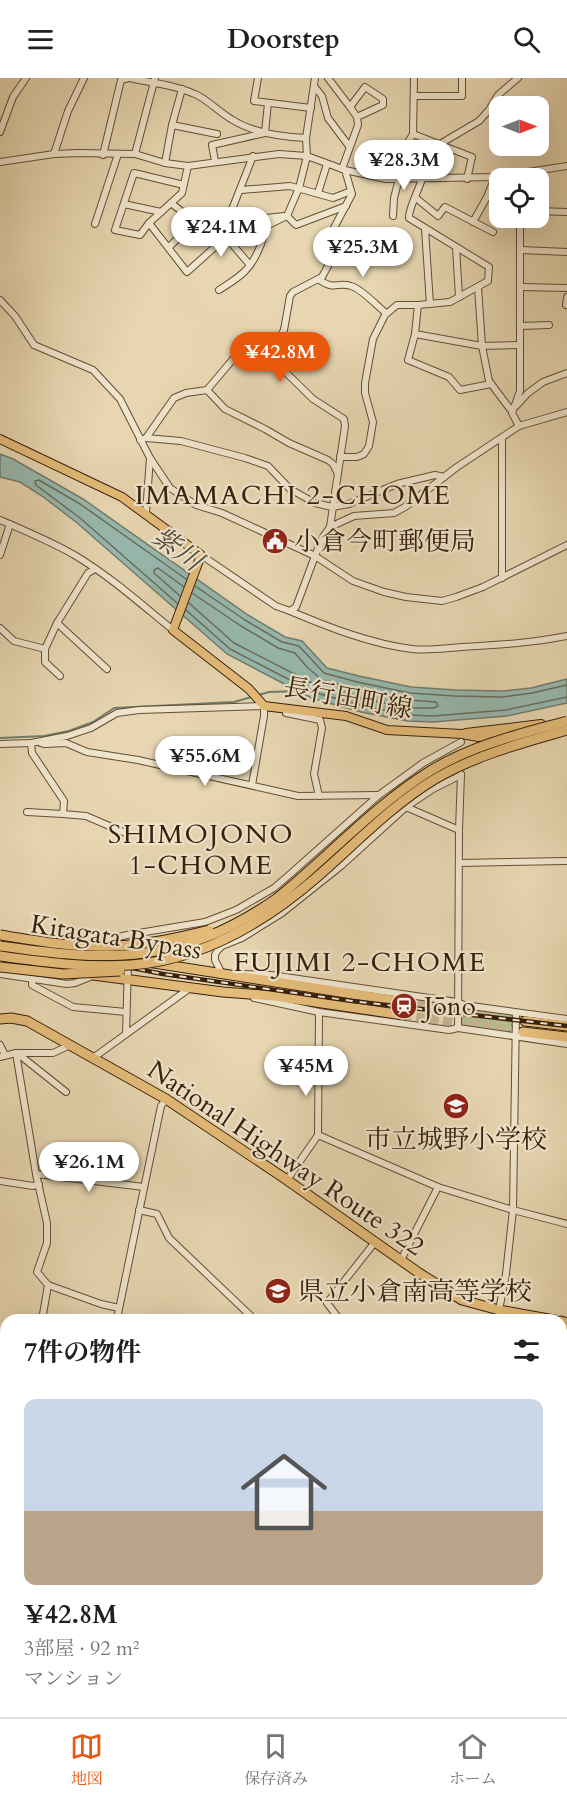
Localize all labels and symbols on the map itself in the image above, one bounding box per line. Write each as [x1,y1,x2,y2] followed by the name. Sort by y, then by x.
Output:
[489,96,549,156] north arrow
[355,140,453,191] pin: ¥28.3M
[172,207,270,258] pin: ¥24.1M
[314,227,412,278] pin: ¥25.3M
[231,332,329,383] pin: ¥42.8M
[135,477,451,514] district label: IMAMACHI 2-CHOME
[144,518,212,582] water label: 紫川
[294,524,476,559] place label: 小倉今町郵便局
[260,526,290,556] public building icon: 小倉今町郵便局
[281,669,415,727] street label: 長行田町線
[156,736,254,787] pin: ¥55.6M
[108,816,294,884] district label: SHIMOJONO 1-CHOME
[28,906,204,968] street label: Kitagata Bypass
[233,944,487,981] district label: FUJIMI 2-CHOME
[420,989,476,1024] place label: Jōno
[389,991,419,1021] station icon: Jōno
[270,1046,342,1097] pin: ¥45M
[141,1052,431,1264] street label: National Highway Route 322
[441,1091,471,1121] school or university icon: 市立城野小学校
[365,1122,547,1157] place label: 市立城野小学校
[40,1142,138,1193] pin: ¥26.1M
[298,1274,532,1309] place label: 県立小倉南高等学校
[263,1276,293,1306] school or university icon: 県立小倉南高等学校

